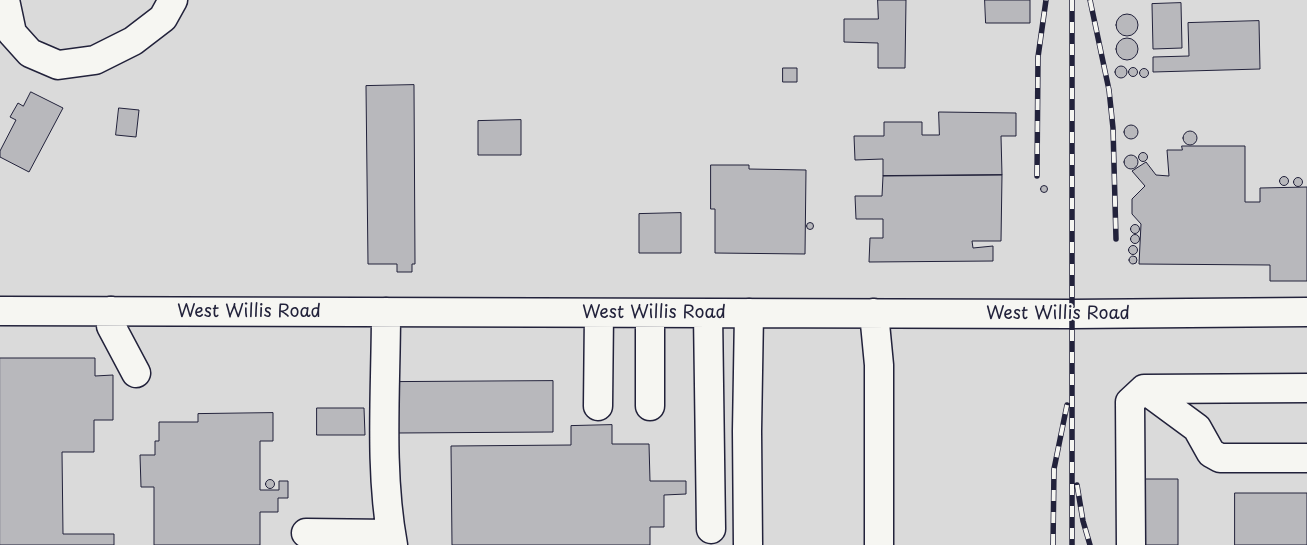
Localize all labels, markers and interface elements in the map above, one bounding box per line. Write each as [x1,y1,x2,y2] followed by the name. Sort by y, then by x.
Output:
[177,301,321,323] street label: West Willis Road
[582,302,726,324] street label: West Willis Road
[986,303,1130,325] street label: West Willis Road

